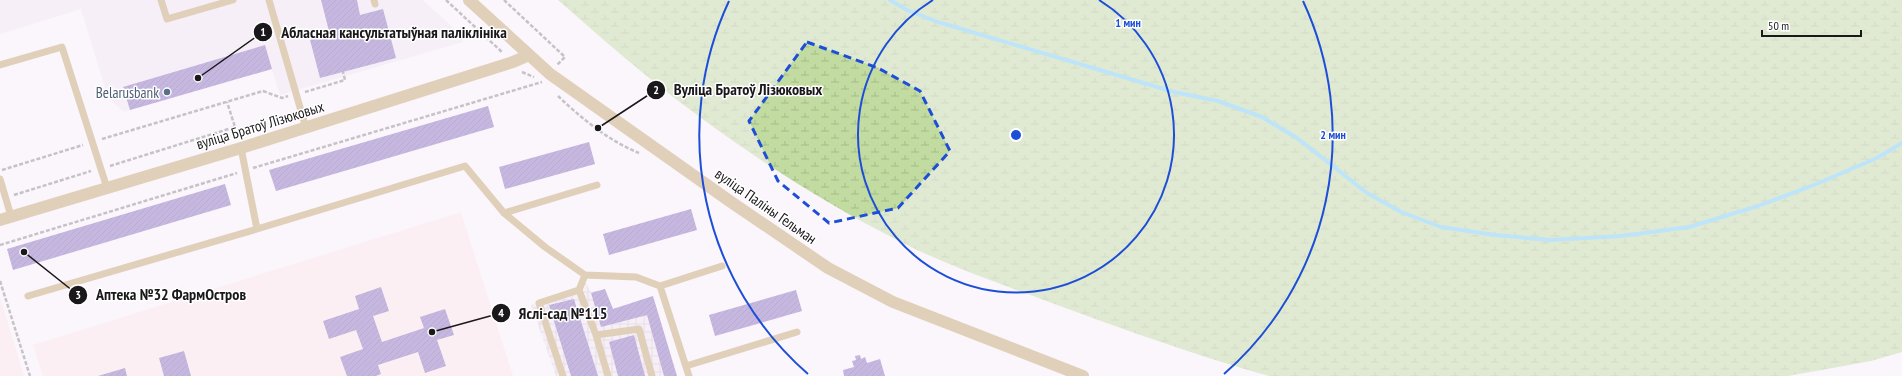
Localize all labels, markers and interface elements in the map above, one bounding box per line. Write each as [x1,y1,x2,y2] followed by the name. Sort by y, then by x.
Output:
[1762,12,1861,38] scale bar
[1115,15,1141,30] text: 1 мин
[253,18,514,46] callout: Абласная кансультатыўная паліклініка
[1768,18,1789,33] text: 50 m
[280,22,507,42] text: Абласная кансультатыўная паліклініка
[260,24,266,39] text: 1
[646,76,831,104] callout: Вуліца Братоў Лізюковых
[674,79,822,99] text: Вуліца Братоў Лізюковых
[653,82,659,97] text: 2
[96,83,159,102] place label: Belarusbank
[162,87,172,97] marker: Belarusbank
[194,97,326,153] street label: вуліца Братоў Лізюковых
[1320,127,1346,142] text: 2 мин
[1009,128,1023,142] centre of rings
[712,164,820,248] street label: вуліца Паліны Гельман
[68,281,254,309] callout: Аптека №32 ФармОстров
[95,284,246,304] text: Аптека №32 ФармОстров
[75,287,81,302] text: 3
[491,299,616,327] callout: Яслі-сад №115
[519,303,607,323] text: Яслі-сад №115
[498,305,504,320] text: 4

